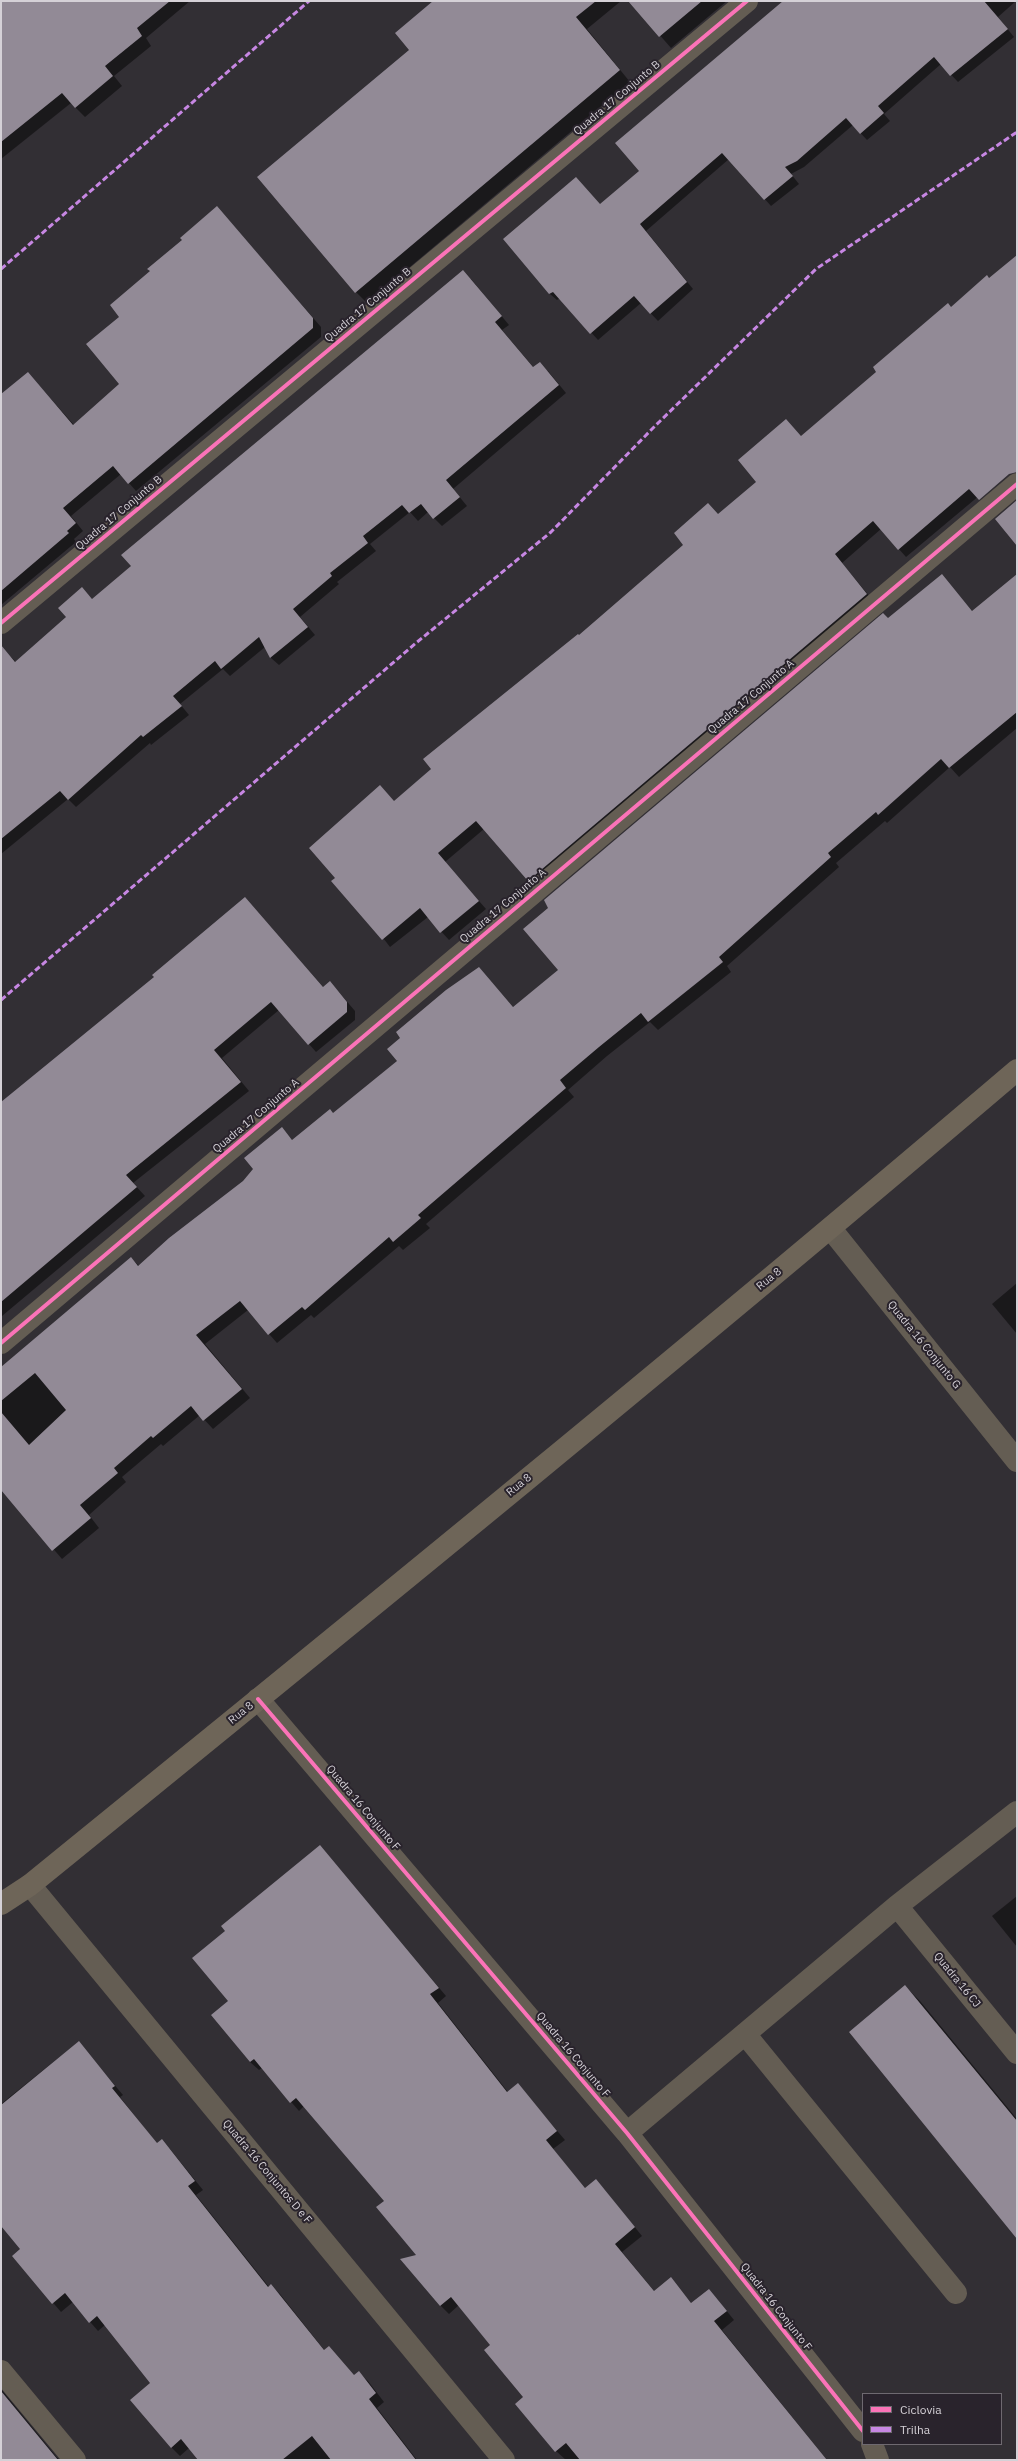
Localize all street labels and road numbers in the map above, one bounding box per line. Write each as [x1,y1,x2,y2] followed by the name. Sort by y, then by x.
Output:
[571,58,663,138] street label: Quadra 17 Conjunto B
[322,265,414,345] street label: Quadra 17 Conjunto B
[73,473,165,553] street label: Quadra 17 Conjunto B
[705,657,797,737] street label: Quadra 17 Conjunto A
[457,866,549,946] street label: Quadra 17 Conjunto A
[210,1076,302,1156] street label: Quadra 17 Conjunto A
[754,1265,784,1293] street label: Rua 8
[884,1298,964,1392] street label: Quadra 16 Conjunto G
[504,1471,534,1499] street label: Rua 8
[226,1699,256,1727] street label: Rua 8
[323,1762,403,1854] street label: Quadra 16 Conjunto F
[931,1950,983,2010] street label: Quadra 16 CJ
[533,2009,613,2101] street label: Quadra 16 Conjunto F
[220,2117,314,2227] street label: Quadra 16 Conjuntos D e F
[738,2260,814,2354] street label: Quadra 16 Conjunto F

